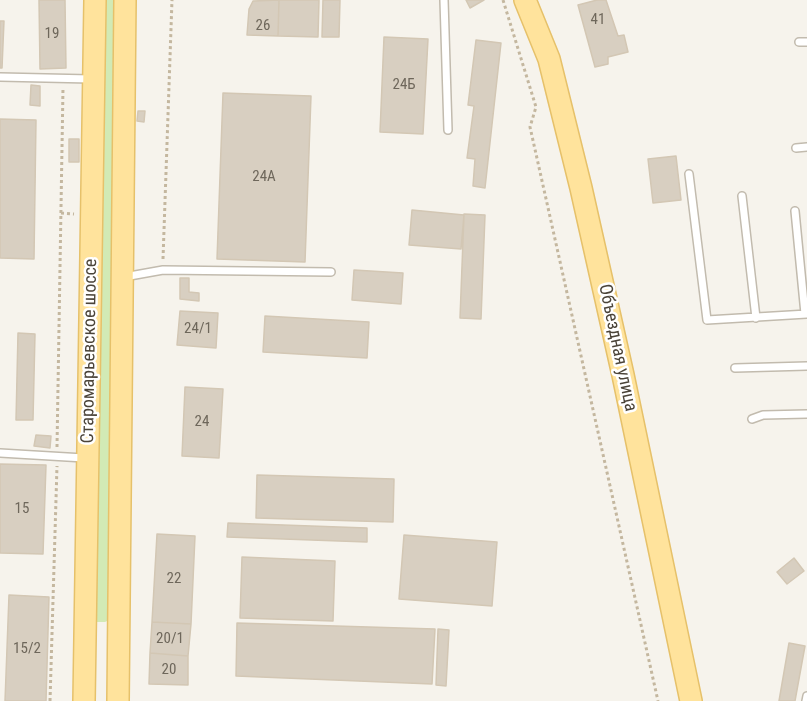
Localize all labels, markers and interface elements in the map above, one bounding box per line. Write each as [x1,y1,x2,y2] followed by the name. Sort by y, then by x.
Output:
[591,11,605,29] house number: 41
[256,17,270,35] house number: 26
[45,25,59,43] house number: 19
[392,76,416,94] house number: 24Б
[252,168,276,186] house number: 24А
[78,259,102,443] street label: Старомарьевское шоссе
[593,282,641,414] street label: Объездная улица
[184,320,212,338] house number: 24/1
[195,413,209,431] house number: 24
[15,500,29,518] house number: 15
[167,570,181,588] house number: 22
[156,630,184,648] house number: 20/1
[13,640,41,658] house number: 15/2
[162,661,176,679] house number: 20

